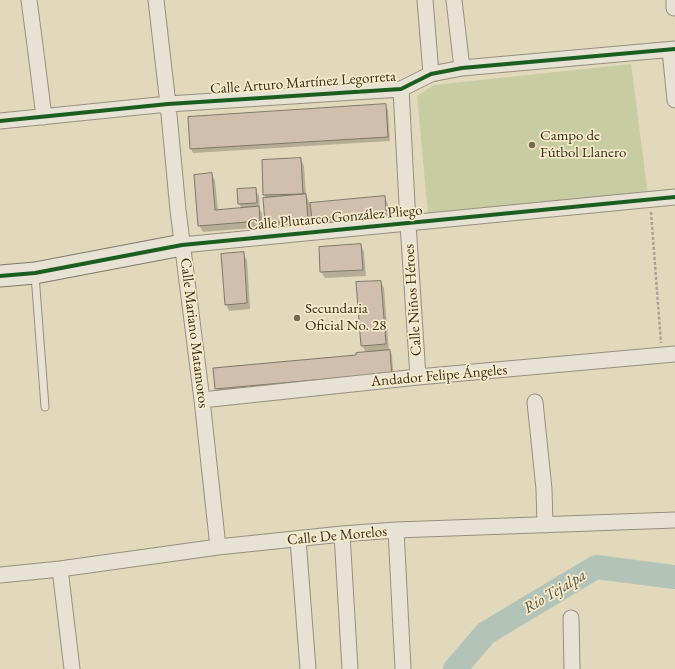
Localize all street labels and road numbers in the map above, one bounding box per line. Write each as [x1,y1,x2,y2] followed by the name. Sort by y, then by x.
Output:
[209,68,397,98] street label: Calle Arturo Martínez Legorreta
[247,201,423,235] street label: Calle Plutarco González Pliego
[400,243,426,357] street label: Calle Niños Héroes
[176,257,212,409] street label: Calle Mariano Matamoros
[370,361,508,391] street label: Andador Felipe Ángeles
[286,523,388,549] street label: Calle De Morelos

